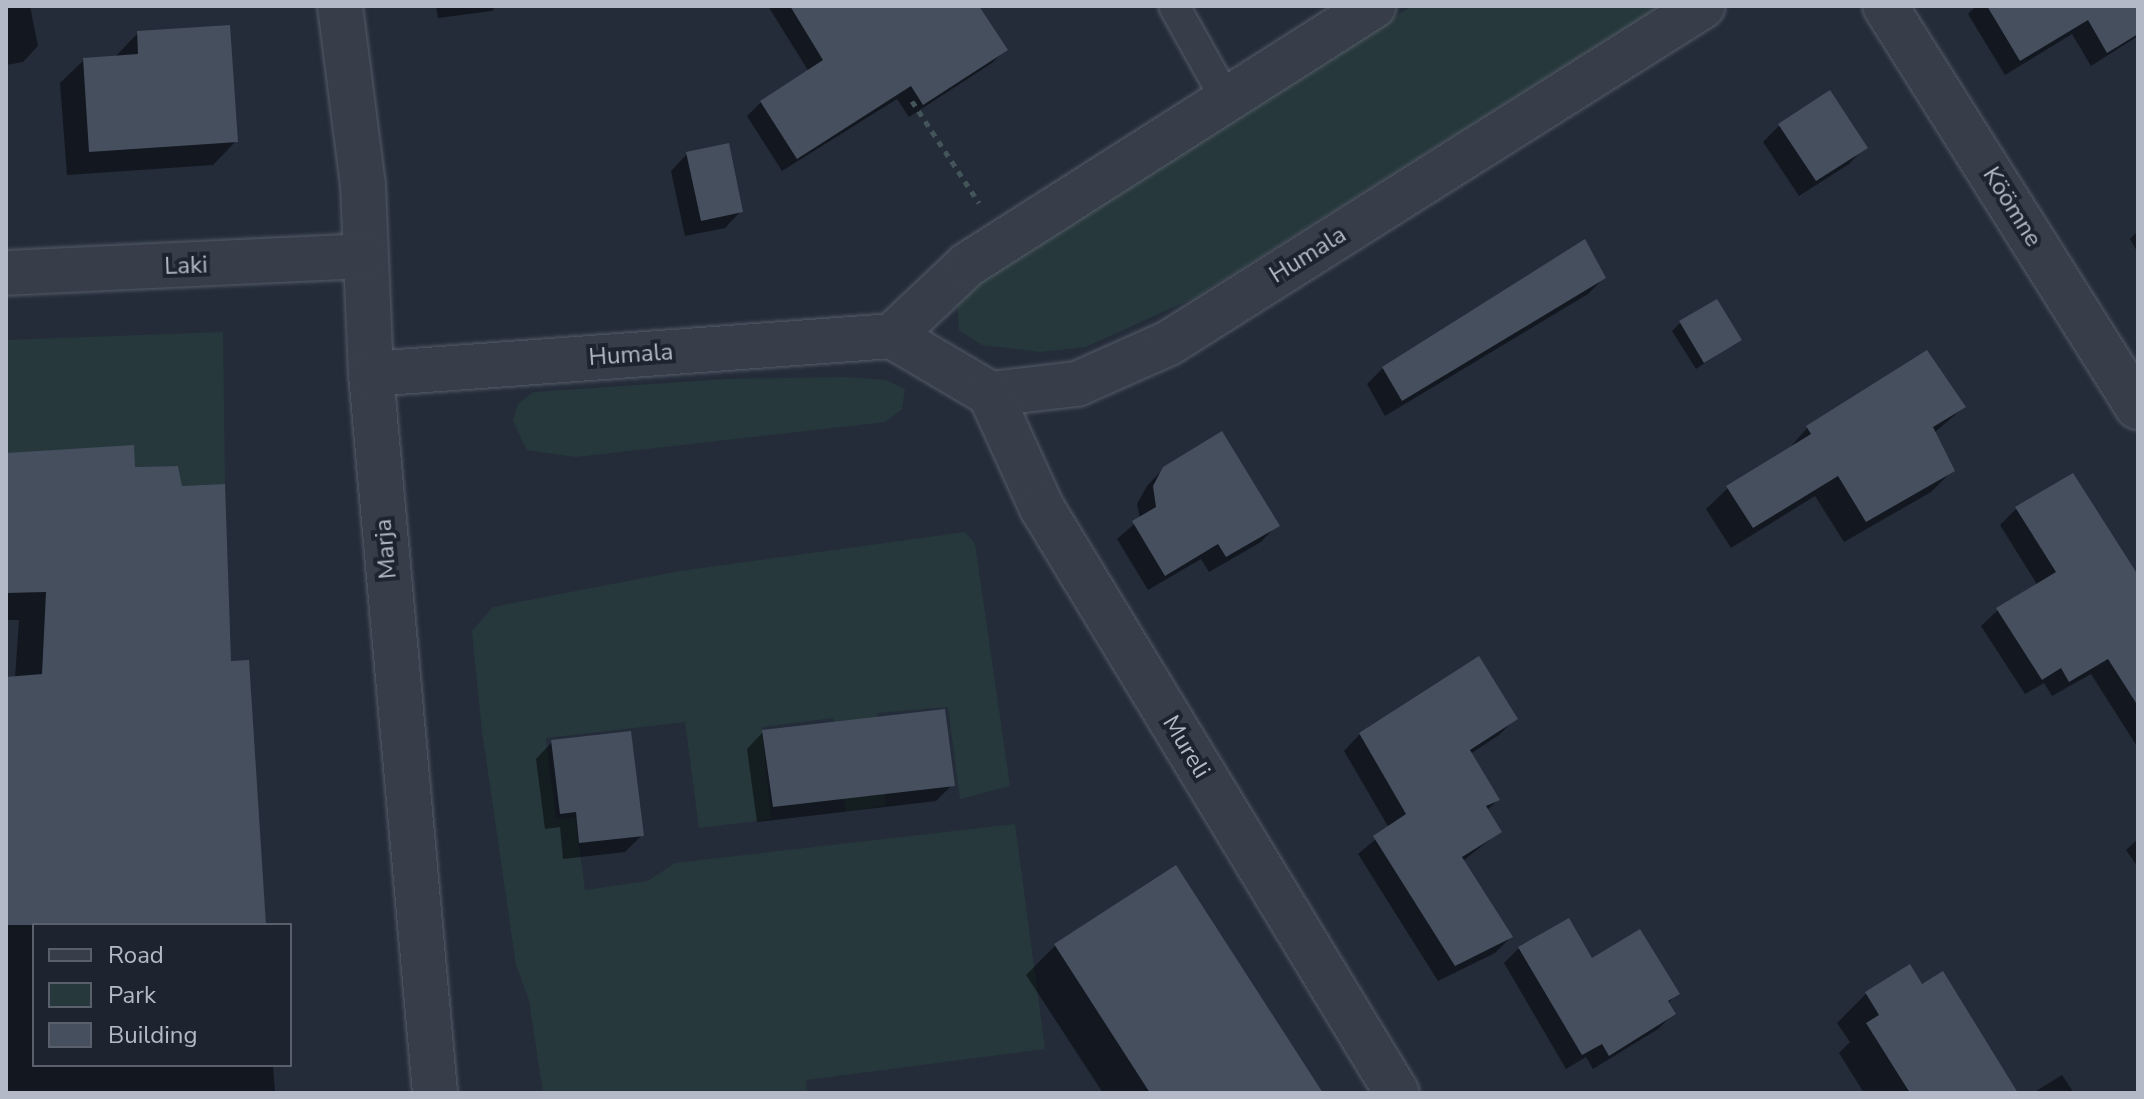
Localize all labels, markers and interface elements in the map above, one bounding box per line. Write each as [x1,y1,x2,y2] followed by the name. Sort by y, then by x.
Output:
[1976,162,2048,252] street label: Köömne
[1264,220,1352,290] street label: Humala
[164,251,208,281] street label: Laki
[588,338,674,372] street label: Humala
[369,518,403,580] street label: Marja
[1156,710,1216,784] street label: Mureli
[32,923,292,1067] legend
[108,939,164,971] text: Road
[108,979,156,1011] text: Park
[108,1019,198,1051] text: Building

